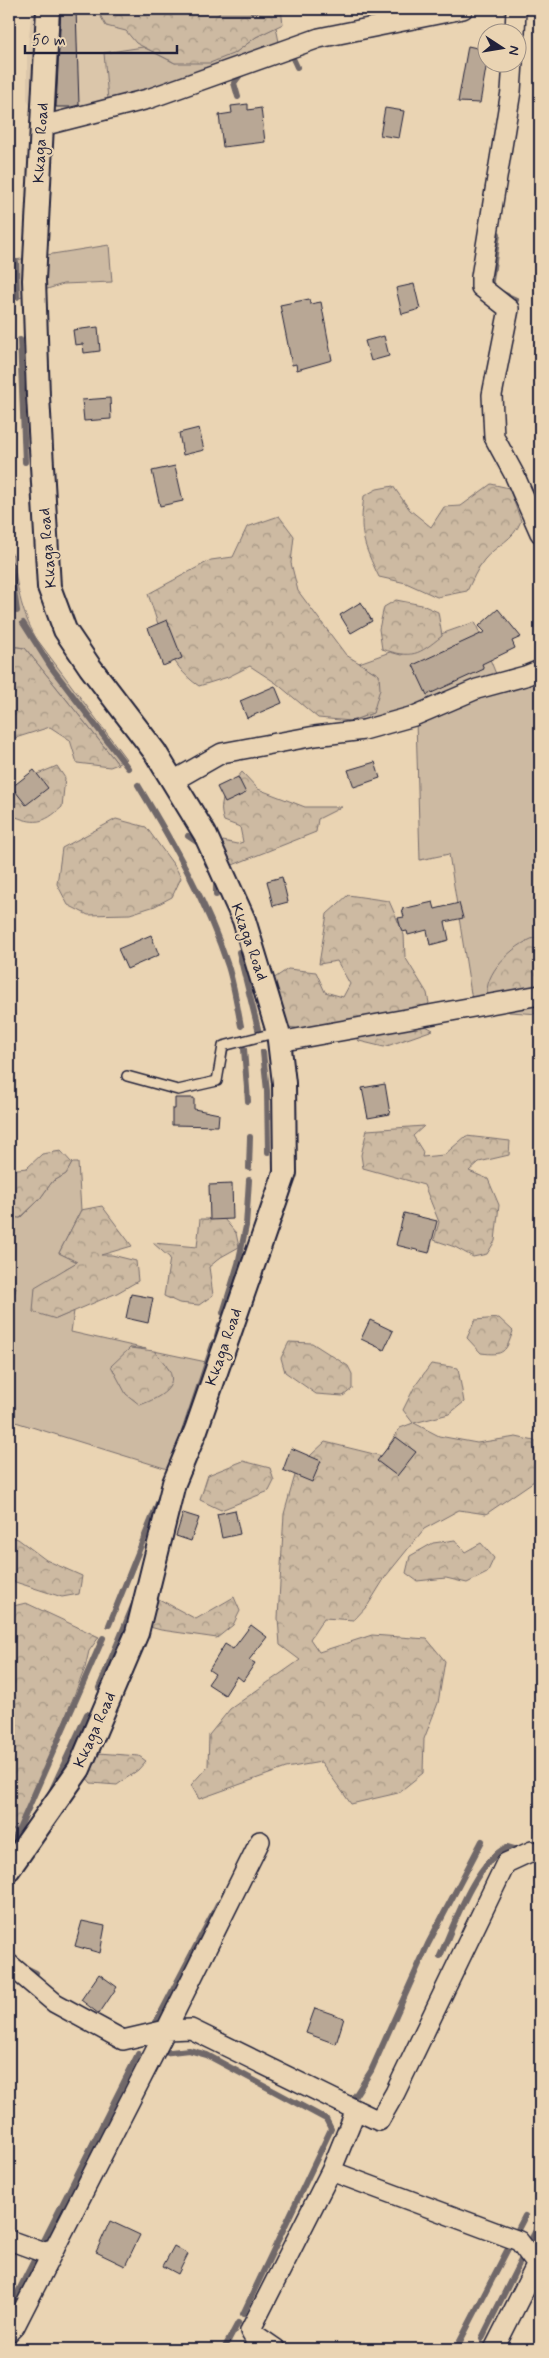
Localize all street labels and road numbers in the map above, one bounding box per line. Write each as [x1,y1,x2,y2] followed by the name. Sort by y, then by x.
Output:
[28,102,55,184] street label: Kkaga Road
[34,507,63,589] street label: Kkaga Road
[224,900,273,984] street label: Kkaga Road
[201,1305,248,1389] street label: Kkaga Road
[69,1689,122,1772] street label: Kkaga Road

